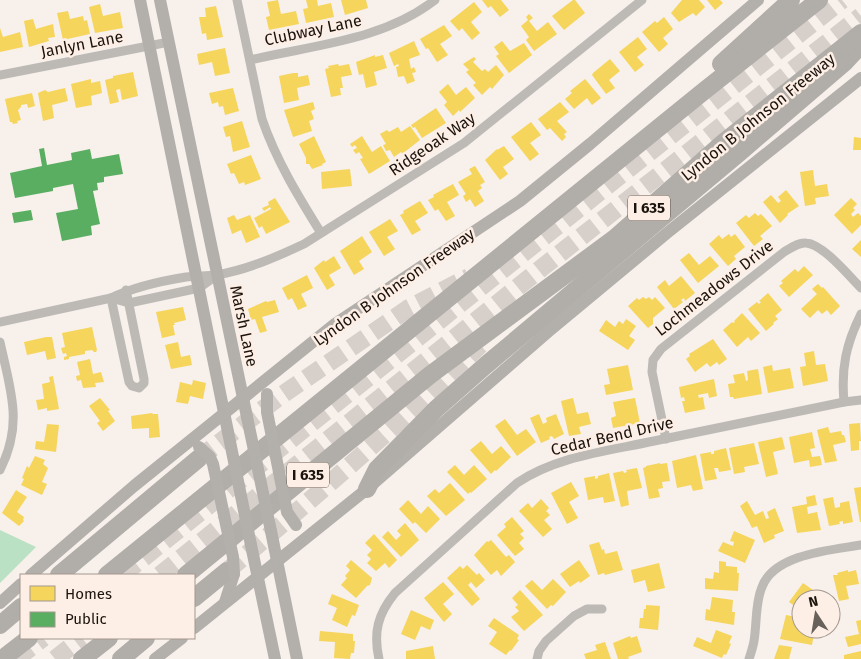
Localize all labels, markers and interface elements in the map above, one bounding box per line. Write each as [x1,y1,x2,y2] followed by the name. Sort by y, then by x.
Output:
[263,10,363,50] street label: Clubway Lane
[39,27,125,61] street label: Janlyn Lane
[677,49,839,185] street label: Lyndon B Johnson Freeway
[385,108,479,180] street label: Ridgeoak Way
[628,196,670,220] road number: I 635
[310,224,478,350] street label: Lyndon B Johnson Freeway
[651,236,777,340] street label: Lochmeadows Drive
[226,284,262,368] street label: Marsh Lane
[549,413,675,459] street label: Cedar Bend Drive
[287,462,329,488] road number: I 635
[20,574,195,639] legend
[65,585,112,603] text: Homes
[791,589,841,639] north arrow
[807,592,820,611] text: N
[65,610,107,628] text: Public

